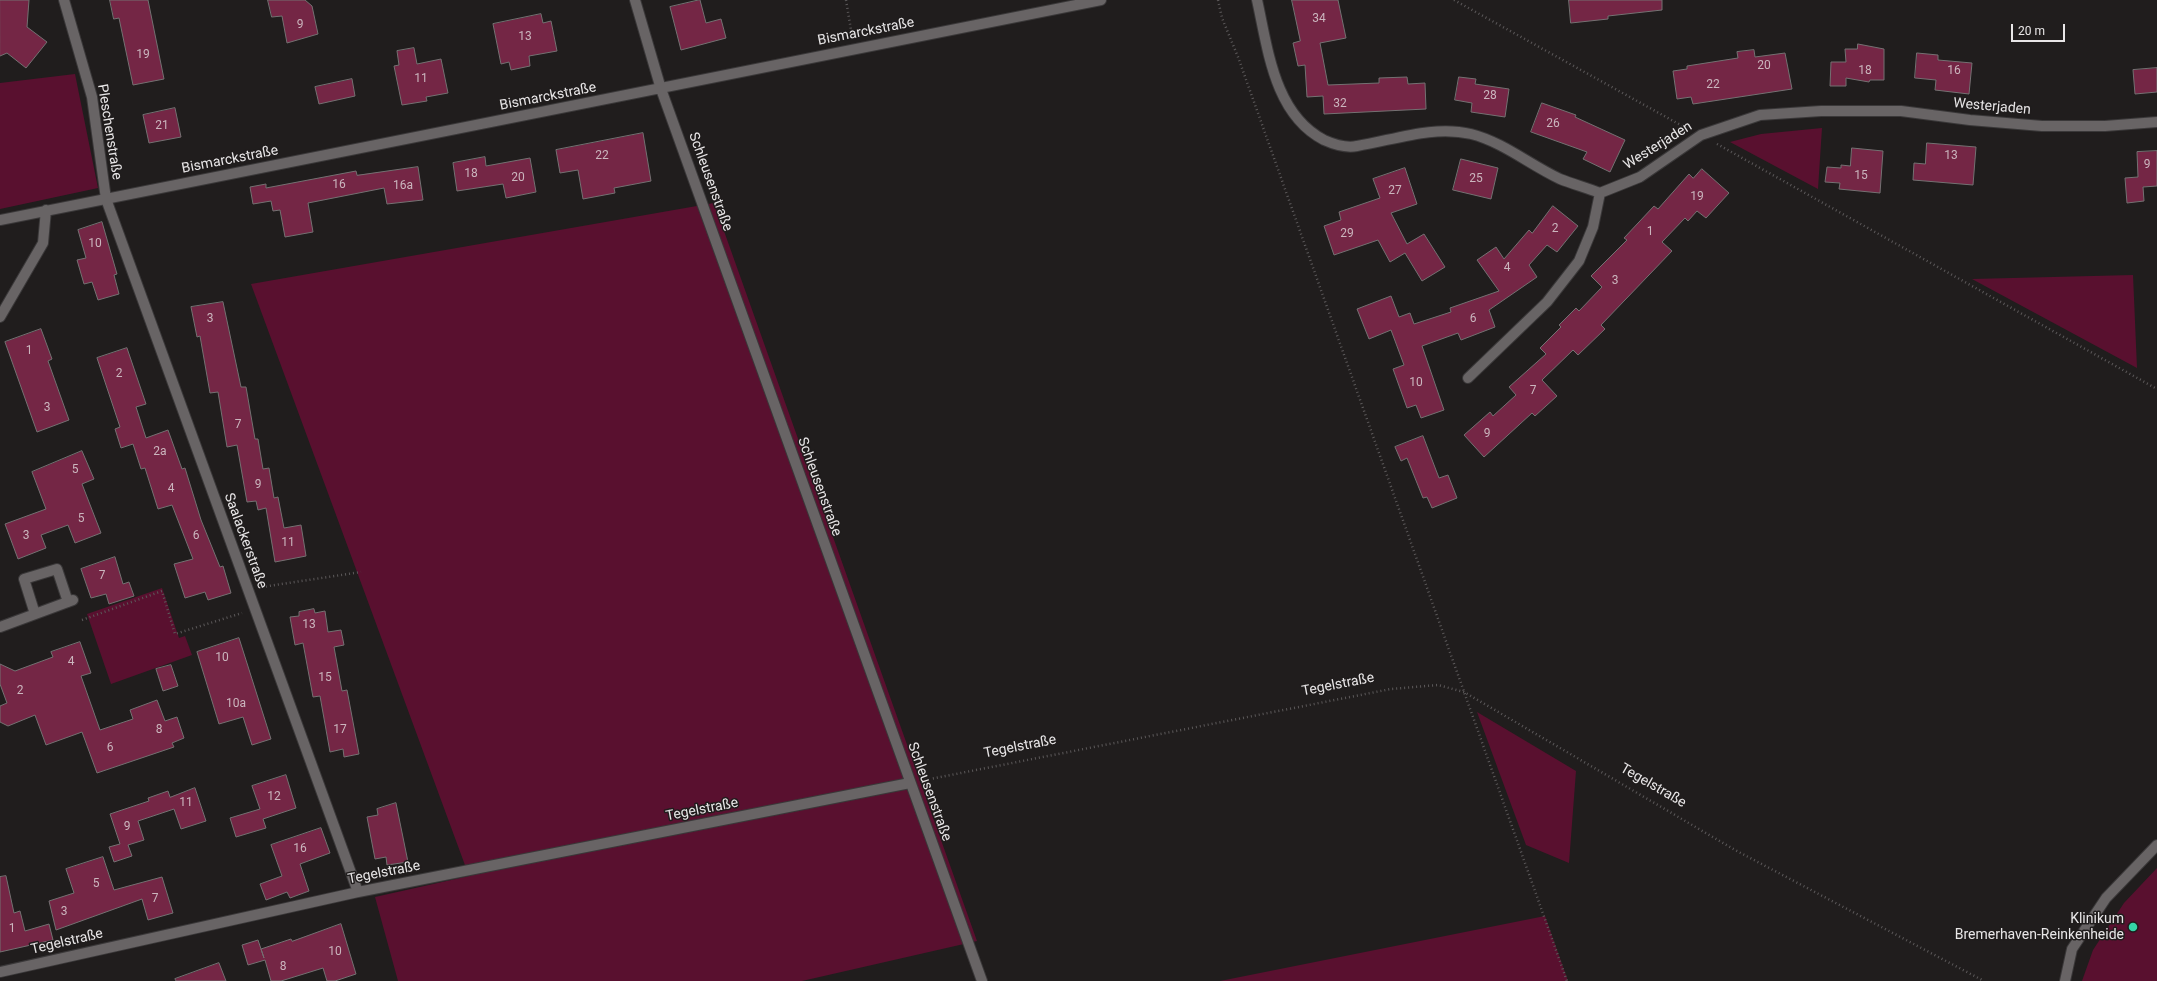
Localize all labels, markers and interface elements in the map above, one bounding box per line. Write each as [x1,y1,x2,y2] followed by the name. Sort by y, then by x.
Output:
[1312,12,1326,26] house number: 34
[816,14,916,50] street label: Bismarckstraße
[2013,16,2067,42] scale bar
[297,18,303,32] house number: 9
[2018,24,2045,38] text: 20 m
[518,30,532,44] house number: 13
[136,48,150,62] house number: 19
[1757,59,1771,73] house number: 20
[1858,64,1872,78] house number: 18
[1947,64,1961,78] house number: 16
[414,72,428,86] house number: 11
[1706,78,1720,92] house number: 22
[498,79,598,115] street label: Bismarckstraße
[93,83,125,181] street label: Pleschenstraße
[1483,89,1497,103] house number: 28
[1953,95,2031,119] street label: Westerjaden
[1333,97,1347,111] house number: 32
[1546,117,1560,131] house number: 26
[1621,118,1695,174] street label: Westerjaden
[155,119,169,133] house number: 21
[684,130,736,234] street label: Schleusenstraße
[180,142,280,178] street label: Bismarckstraße
[595,149,609,163] house number: 22
[1944,149,1958,163] house number: 13
[2144,158,2150,172] house number: 9
[464,167,478,181] house number: 18
[1854,169,1868,183] house number: 15
[511,171,525,185] house number: 20
[1469,172,1483,186] house number: 25
[332,178,346,192] house number: 16
[393,179,413,193] house number: 16a
[1388,184,1402,198] house number: 27
[1690,190,1704,204] house number: 19
[1552,222,1558,236] house number: 2
[1647,225,1653,239] house number: 1
[1340,227,1354,241] house number: 29
[88,237,102,251] house number: 10
[1504,261,1510,275] house number: 4
[1612,274,1618,288] house number: 3
[207,312,213,326] house number: 3
[1470,312,1476,326] house number: 6
[26,344,32,358] house number: 1
[116,367,122,381] house number: 2
[1409,376,1423,390] house number: 10
[1530,384,1536,398] house number: 7
[44,401,50,415] house number: 3
[235,418,241,432] house number: 7
[1484,427,1490,441] house number: 9
[793,435,845,539] street label: Schleusenstraße
[153,445,167,459] house number: 2a
[72,463,78,477] house number: 5
[255,478,261,492] house number: 9
[168,482,174,496] house number: 4
[220,491,270,591] street label: Saalackerstraße
[78,512,84,526] house number: 5
[23,529,29,543] house number: 3
[193,529,199,543] house number: 6
[281,536,295,550] house number: 11
[99,569,105,583] house number: 7
[302,618,316,632] house number: 13
[215,651,229,665] house number: 10
[68,655,74,669] house number: 4
[1300,670,1376,700] street label: Tegelstraße
[318,671,332,685] house number: 15
[17,684,23,698] house number: 2
[226,697,246,711] house number: 10a
[156,723,162,737] house number: 8
[333,723,347,737] house number: 17
[982,732,1058,762] street label: Tegelstraße
[903,740,955,844] street label: Schleusenstraße
[107,741,113,755] house number: 6
[1617,760,1689,812] street label: Tegelstraße
[267,790,281,804] house number: 12
[664,795,740,825] street label: Tegelstraße
[179,796,193,810] house number: 11
[124,820,130,834] house number: 9
[293,842,307,856] house number: 16
[346,858,422,888] street label: Tegelstraße
[93,877,99,891] house number: 5
[152,892,158,906] house number: 7
[61,905,67,919] house number: 3
[1955,911,2124,944] place label: Klinikum Bremerhaven-Reinkenheide
[2127,921,2139,933] marker: Klinikum Bremerhaven-Reinkenheide
[9,922,15,936] house number: 1
[29,926,105,958] street label: Tegelstraße
[328,945,342,959] house number: 10
[280,960,286,974] house number: 8

